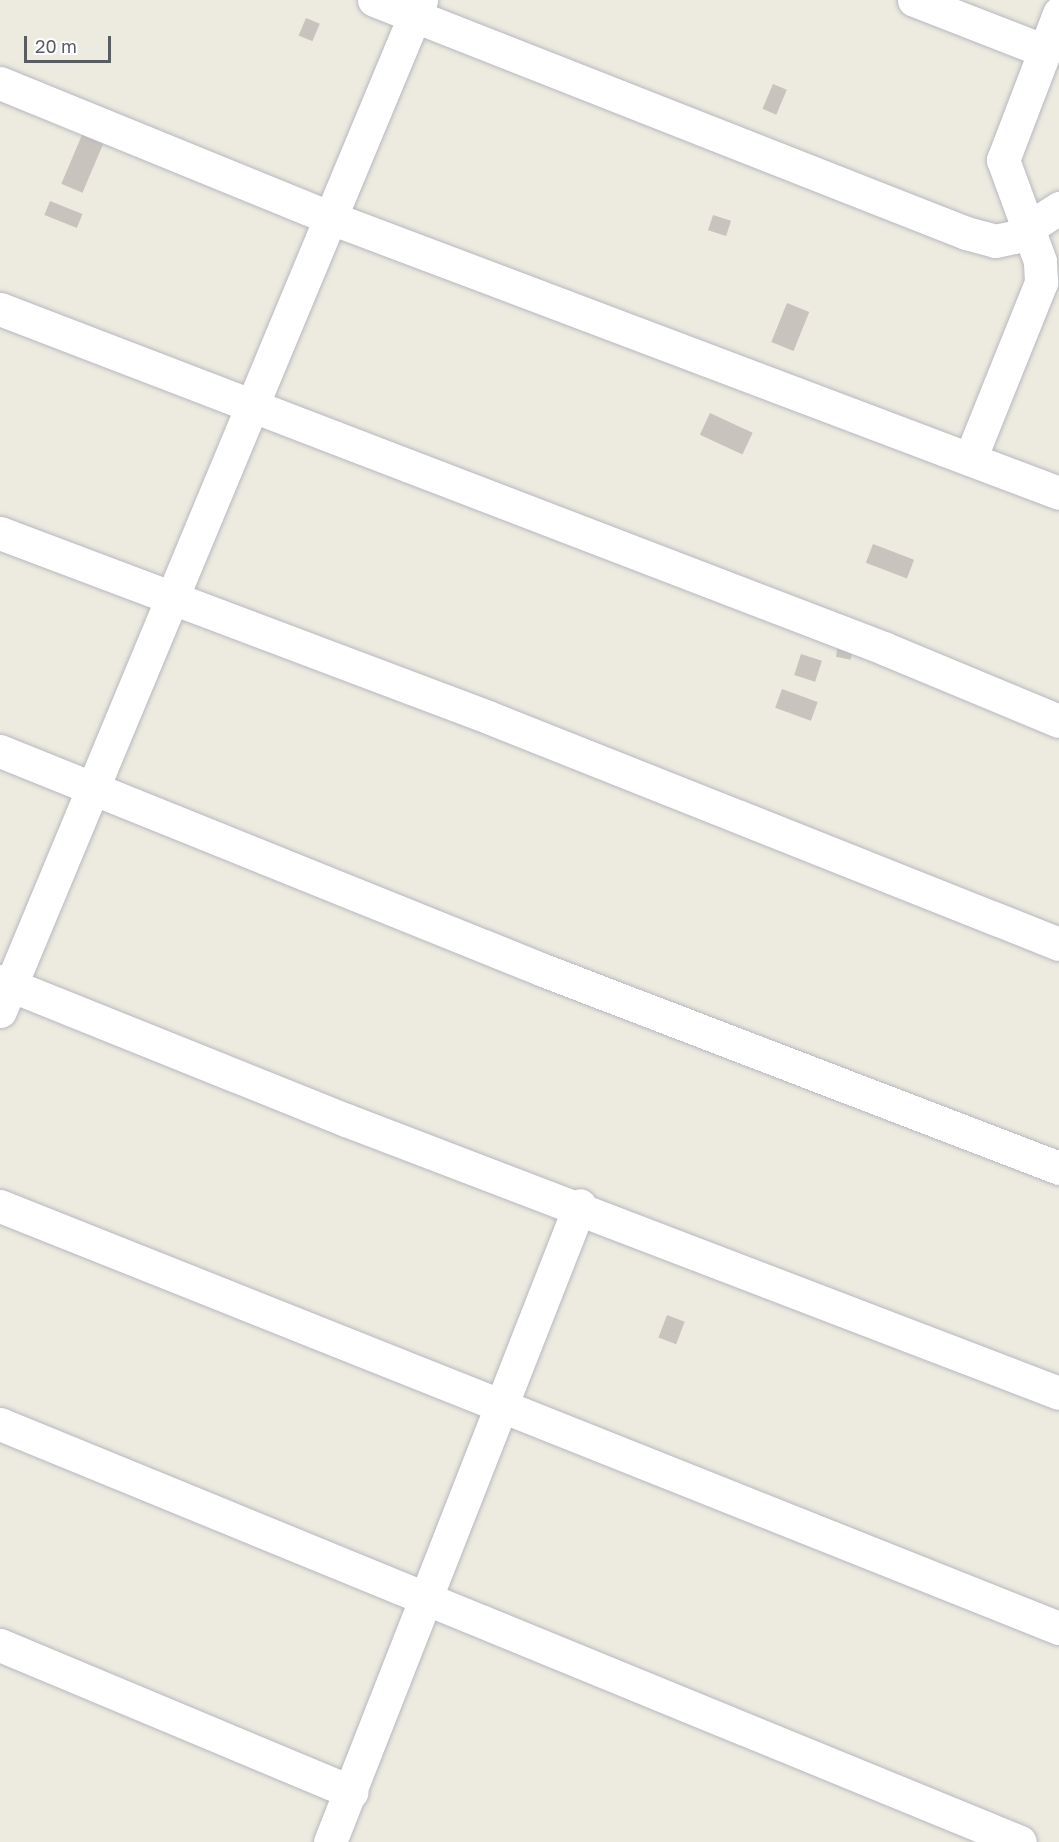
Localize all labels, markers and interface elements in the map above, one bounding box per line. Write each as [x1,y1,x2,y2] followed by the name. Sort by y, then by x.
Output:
[27,24,114,62] scale bar
[35,35,77,57] text: 20 m

